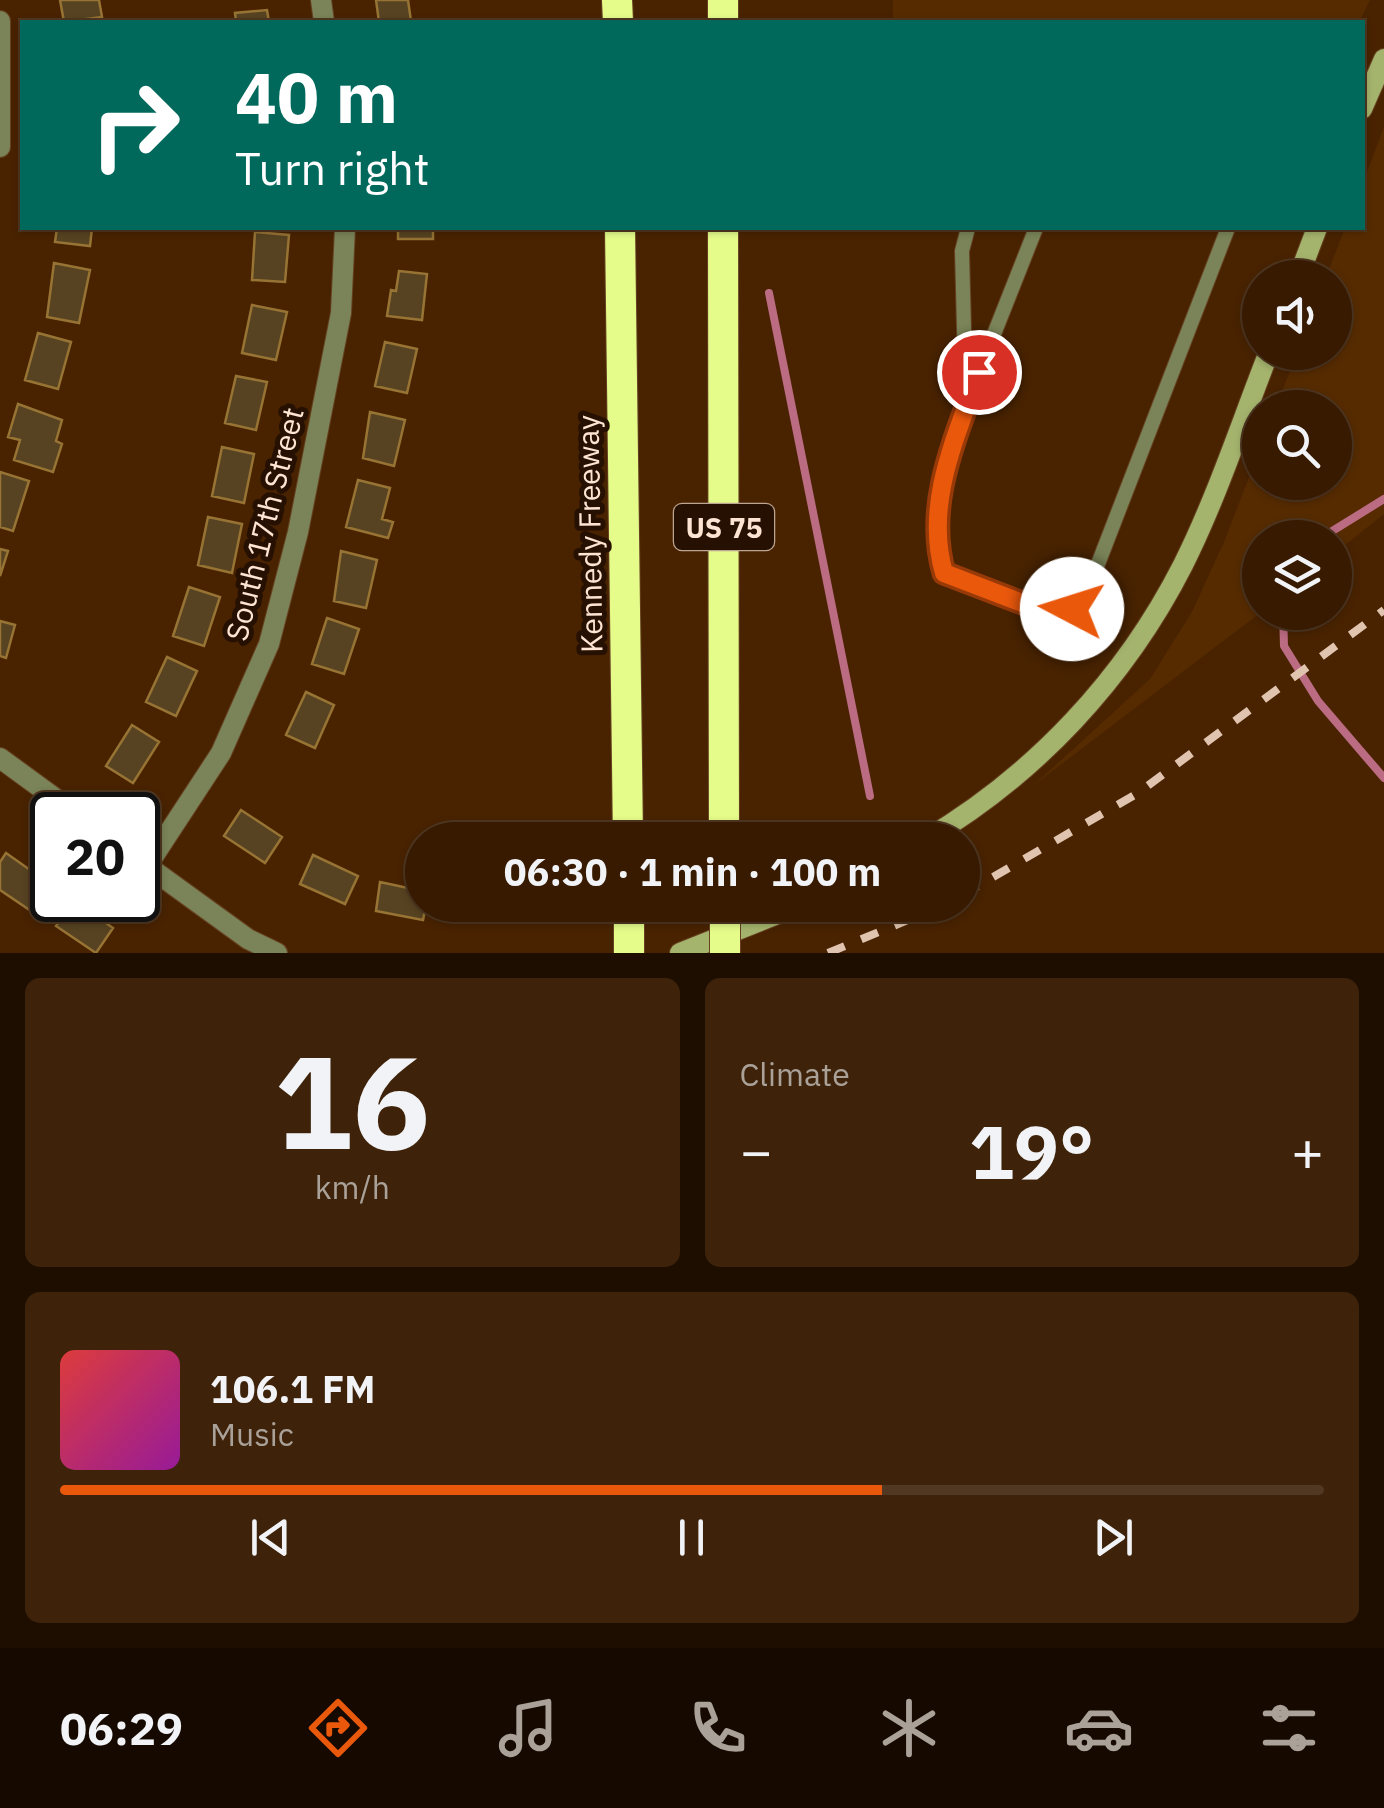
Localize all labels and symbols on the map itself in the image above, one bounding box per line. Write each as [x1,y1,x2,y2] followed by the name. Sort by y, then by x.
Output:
[937,330,1022,415] pin
[216,403,312,645] street label: South 17th Street
[567,415,611,653] street label: Kennedy Freeway
[674,504,774,550] road number: US 75
[1020,557,1124,661] position arrow
[30,792,160,922] speed limit sign: 20

